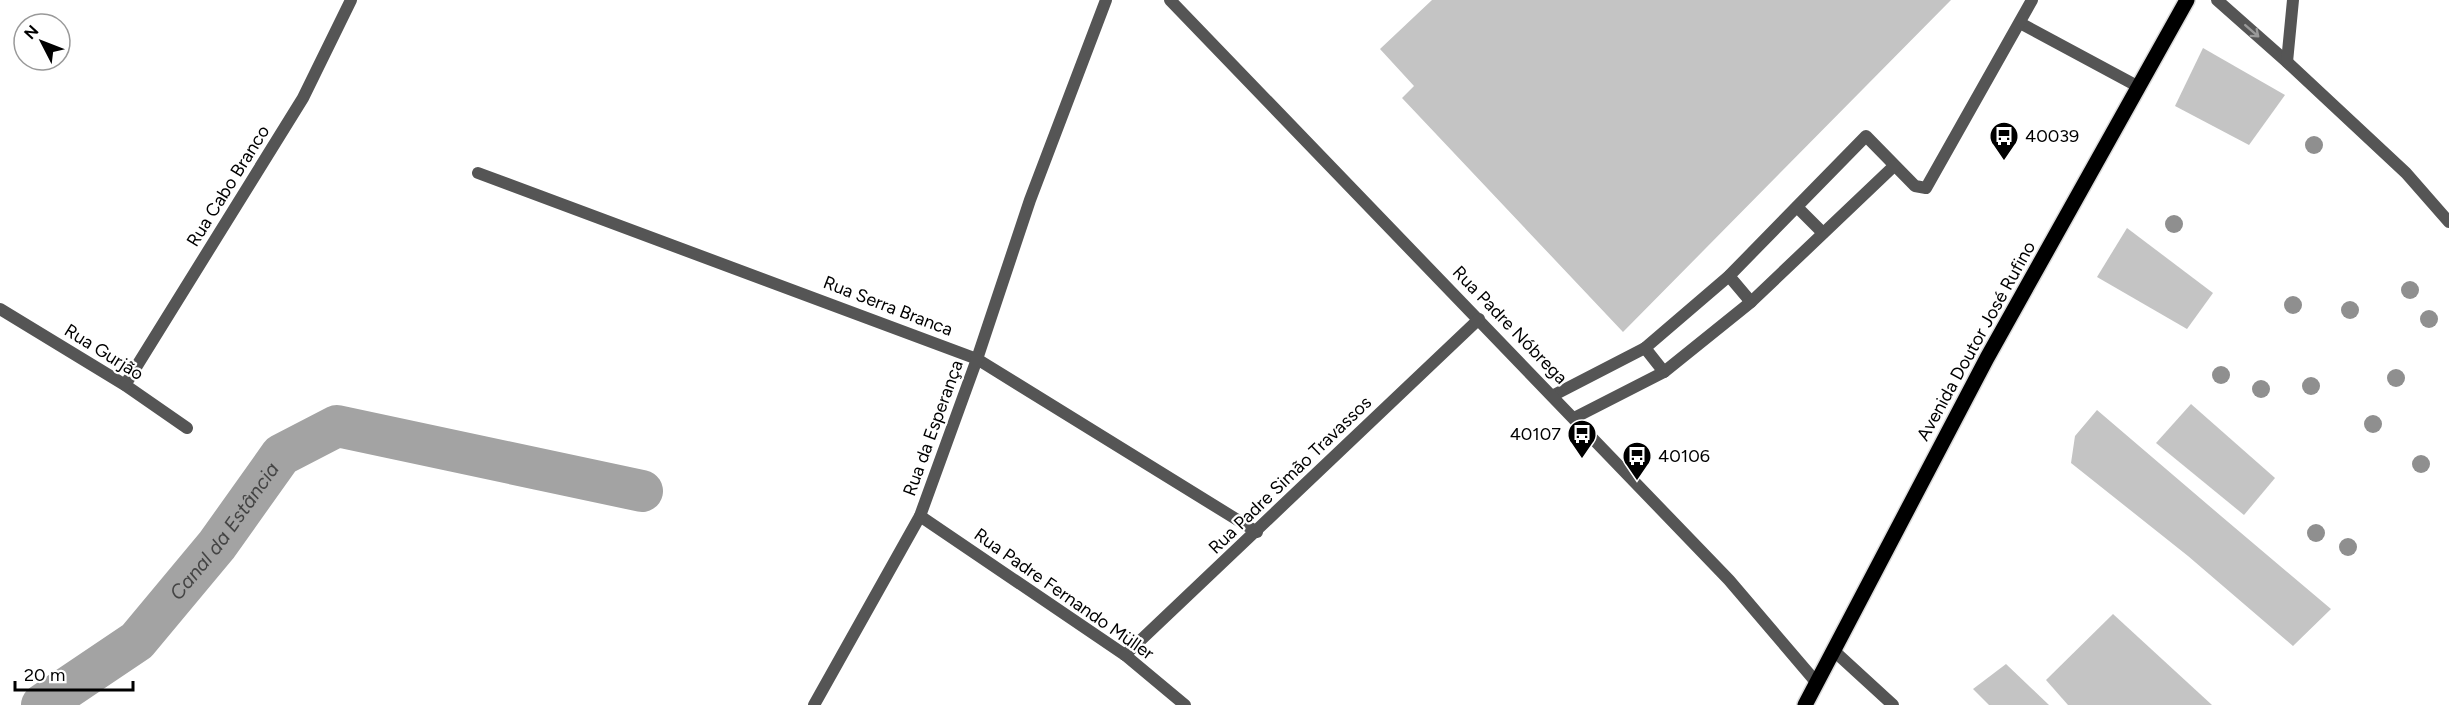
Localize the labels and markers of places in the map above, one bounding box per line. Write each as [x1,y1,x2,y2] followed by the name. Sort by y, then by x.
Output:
[1988,120,2020,162] bus stop icon: 40039
[2025,125,2079,147] place label: 40039
[1566,418,1598,460] bus stop icon: 40107
[1510,423,1561,445] place label: 40107
[1621,440,1653,482] bus stop icon: 40106
[1658,445,1710,467] place label: 40106

